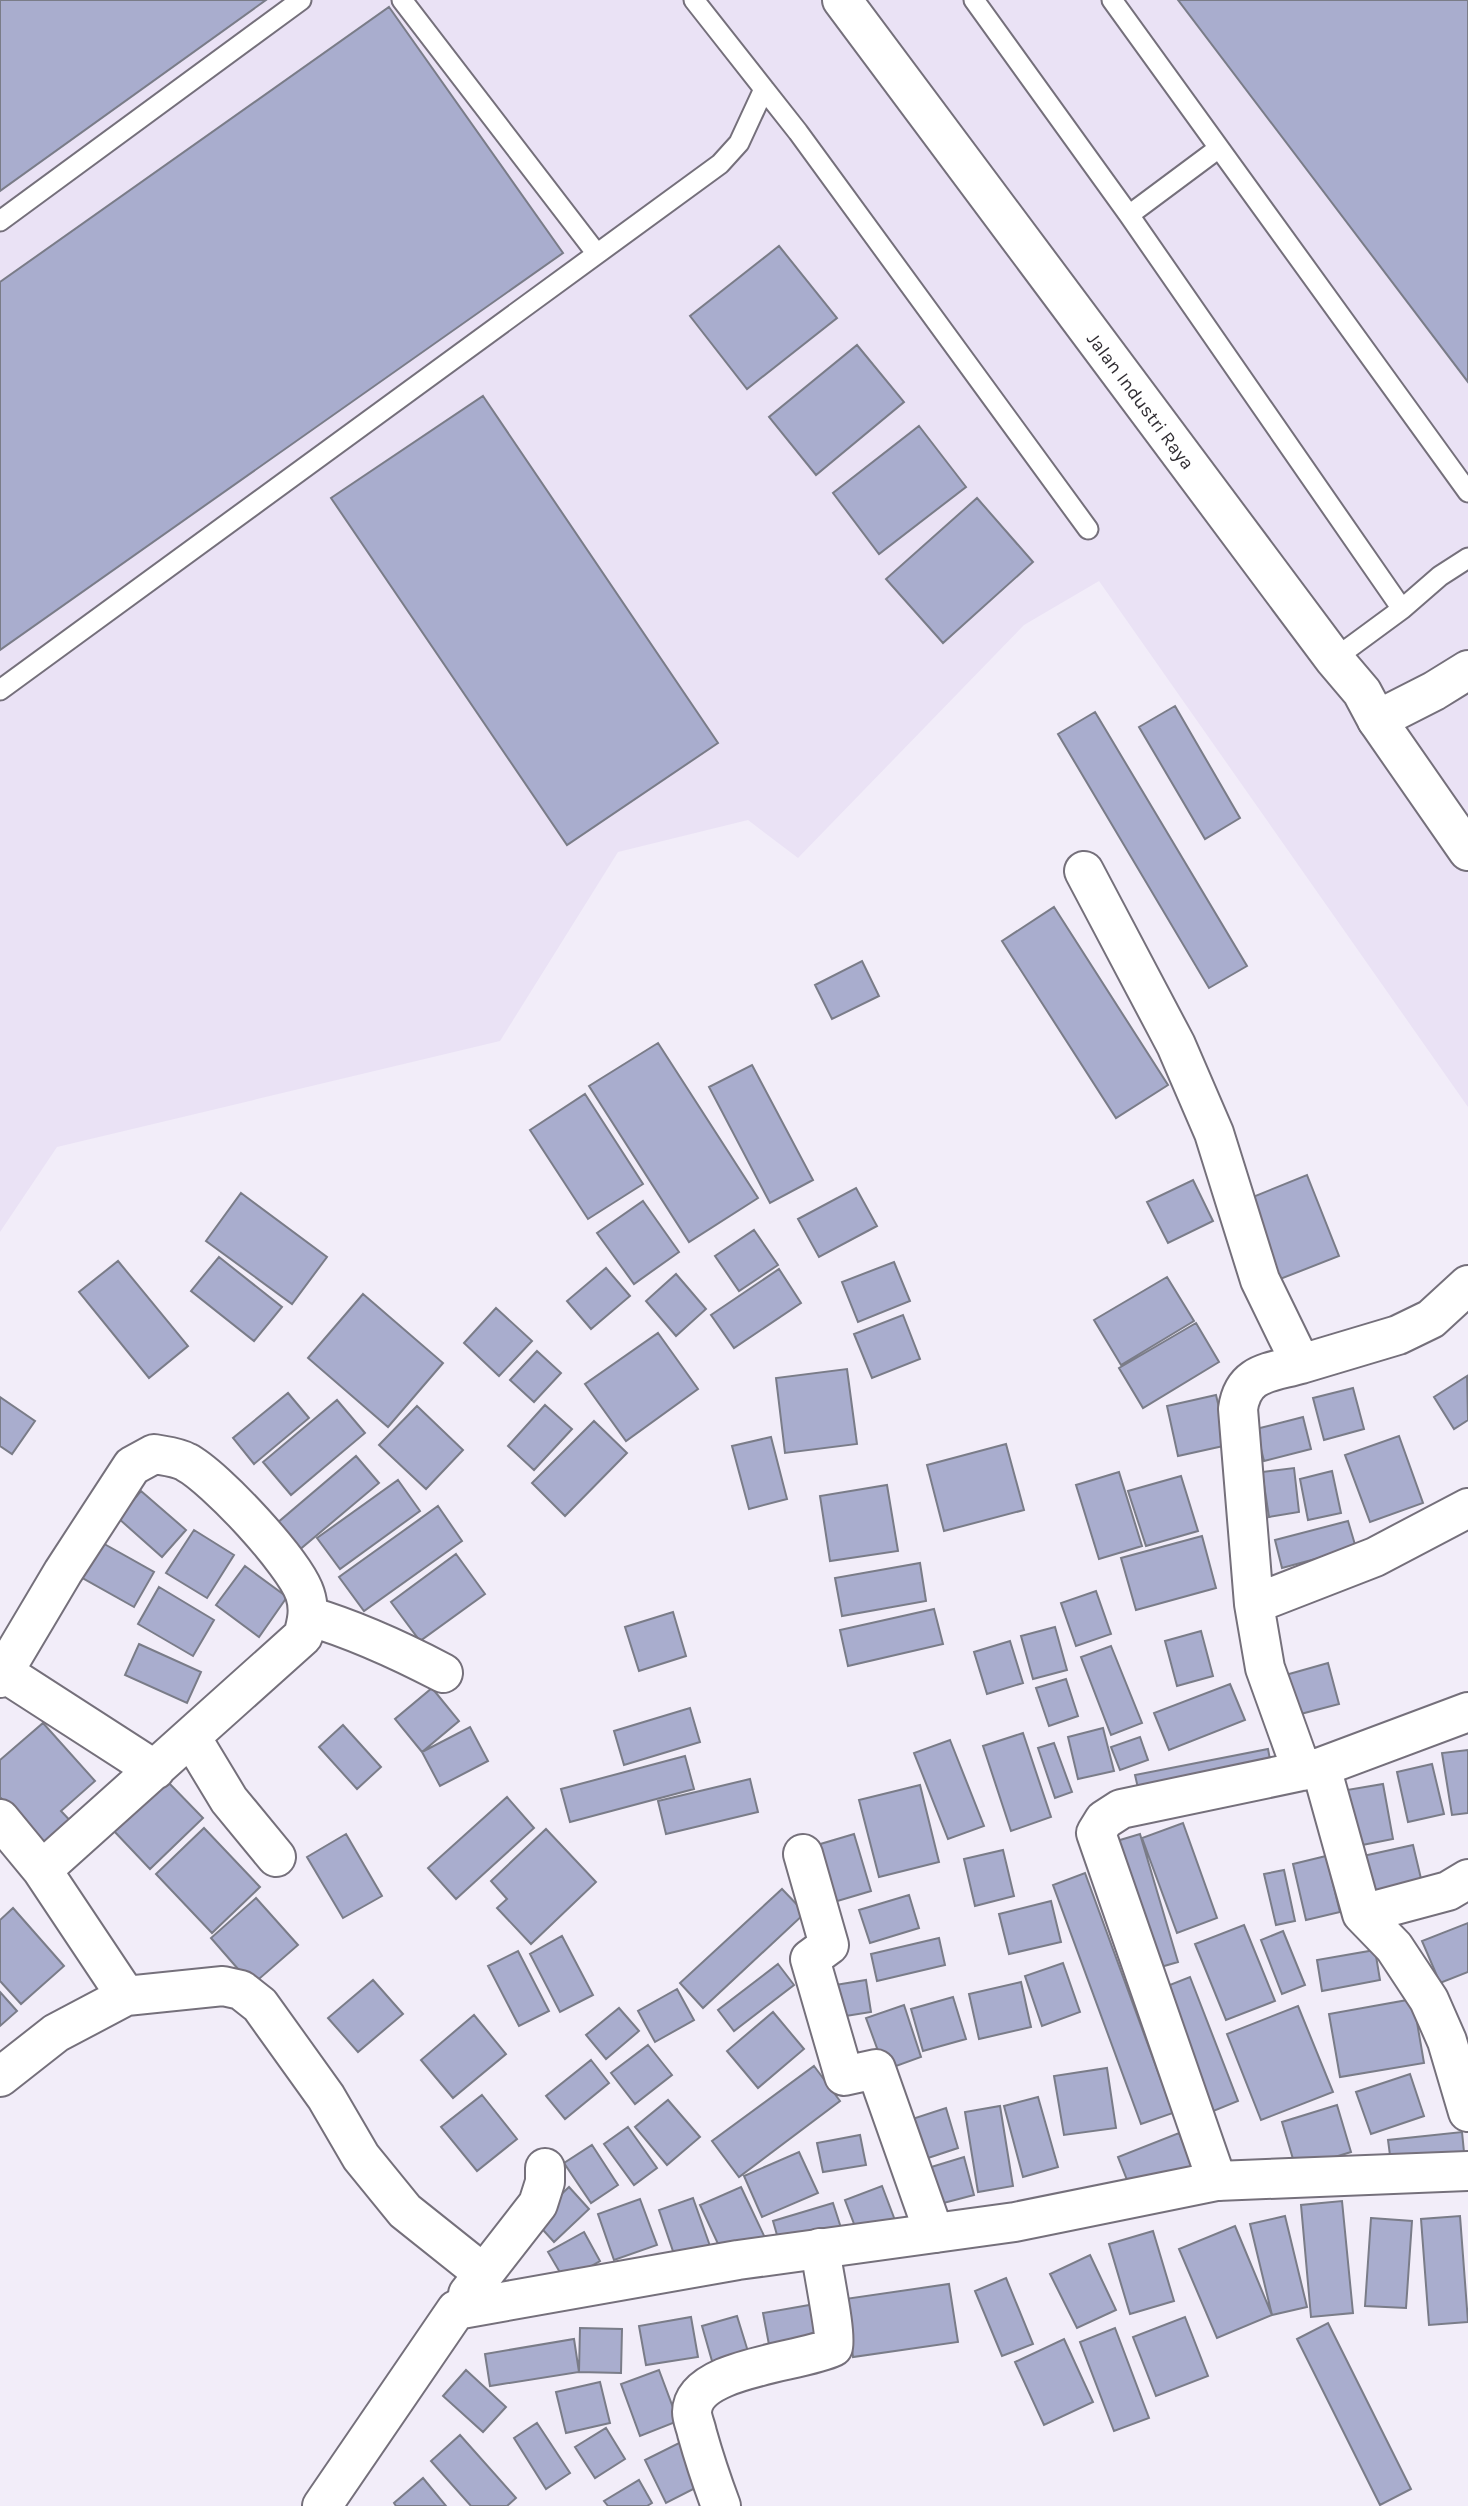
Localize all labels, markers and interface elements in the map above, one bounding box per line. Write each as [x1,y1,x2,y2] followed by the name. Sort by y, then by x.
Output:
[1082,329,1199,474] street label: Jalan Industri Raya

